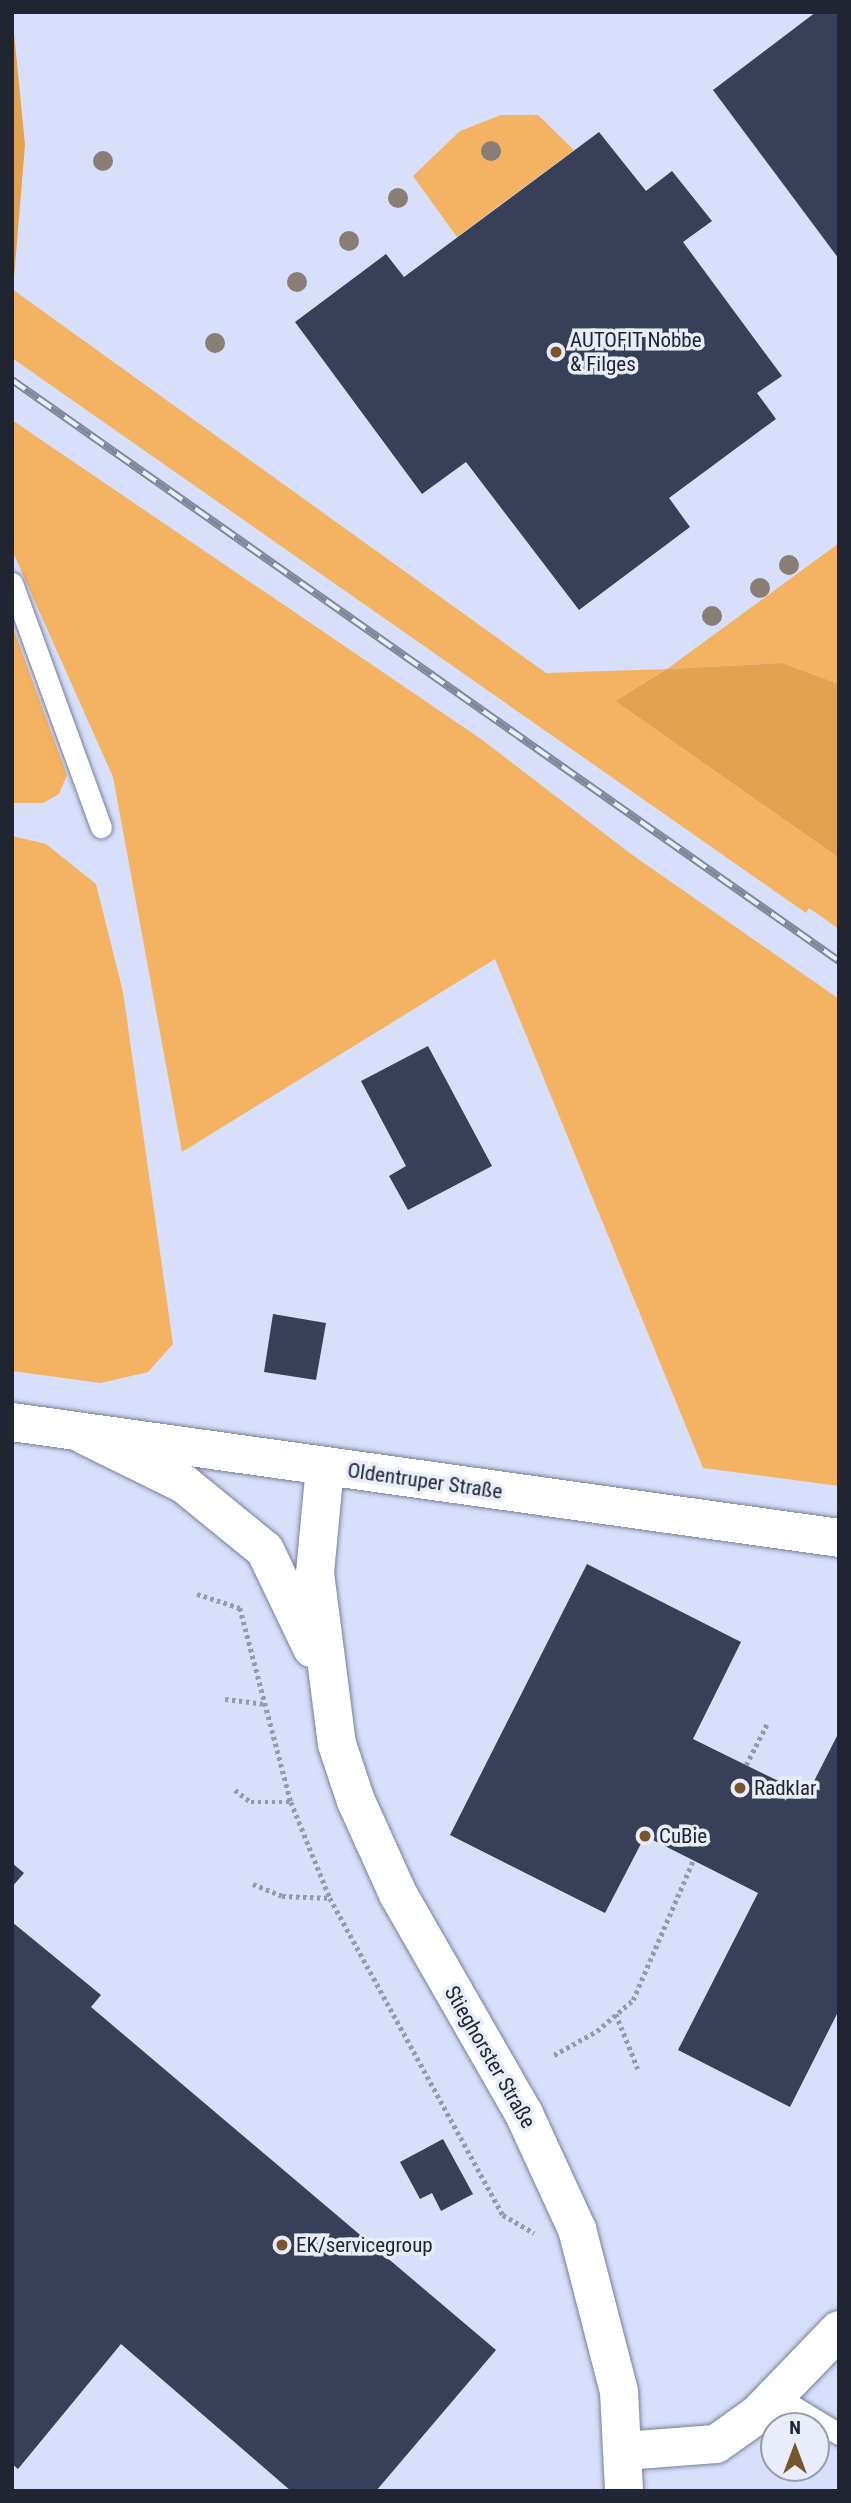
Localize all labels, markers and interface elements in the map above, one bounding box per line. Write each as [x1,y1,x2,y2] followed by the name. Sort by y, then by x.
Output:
[570,327,702,377] place label: AUTOFIT Nobbe & Filges
[548,344,564,360] marker: AUTOFIT Nobbe & Filges
[346,1458,504,1504] street label: Oldentruper Straße
[754,1775,816,1801] place label: Radklar
[732,1780,748,1796] marker: Radklar
[659,1823,707,1849] place label: CuBie
[637,1828,653,1844] marker: CuBie
[439,1981,541,2133] street label: Stieghorster Straße
[296,2232,433,2258] place label: EK/servicegroup
[274,2237,290,2253] marker: EK/servicegroup
[760,2412,830,2482] north arrow
[789,2416,801,2439] text: N

